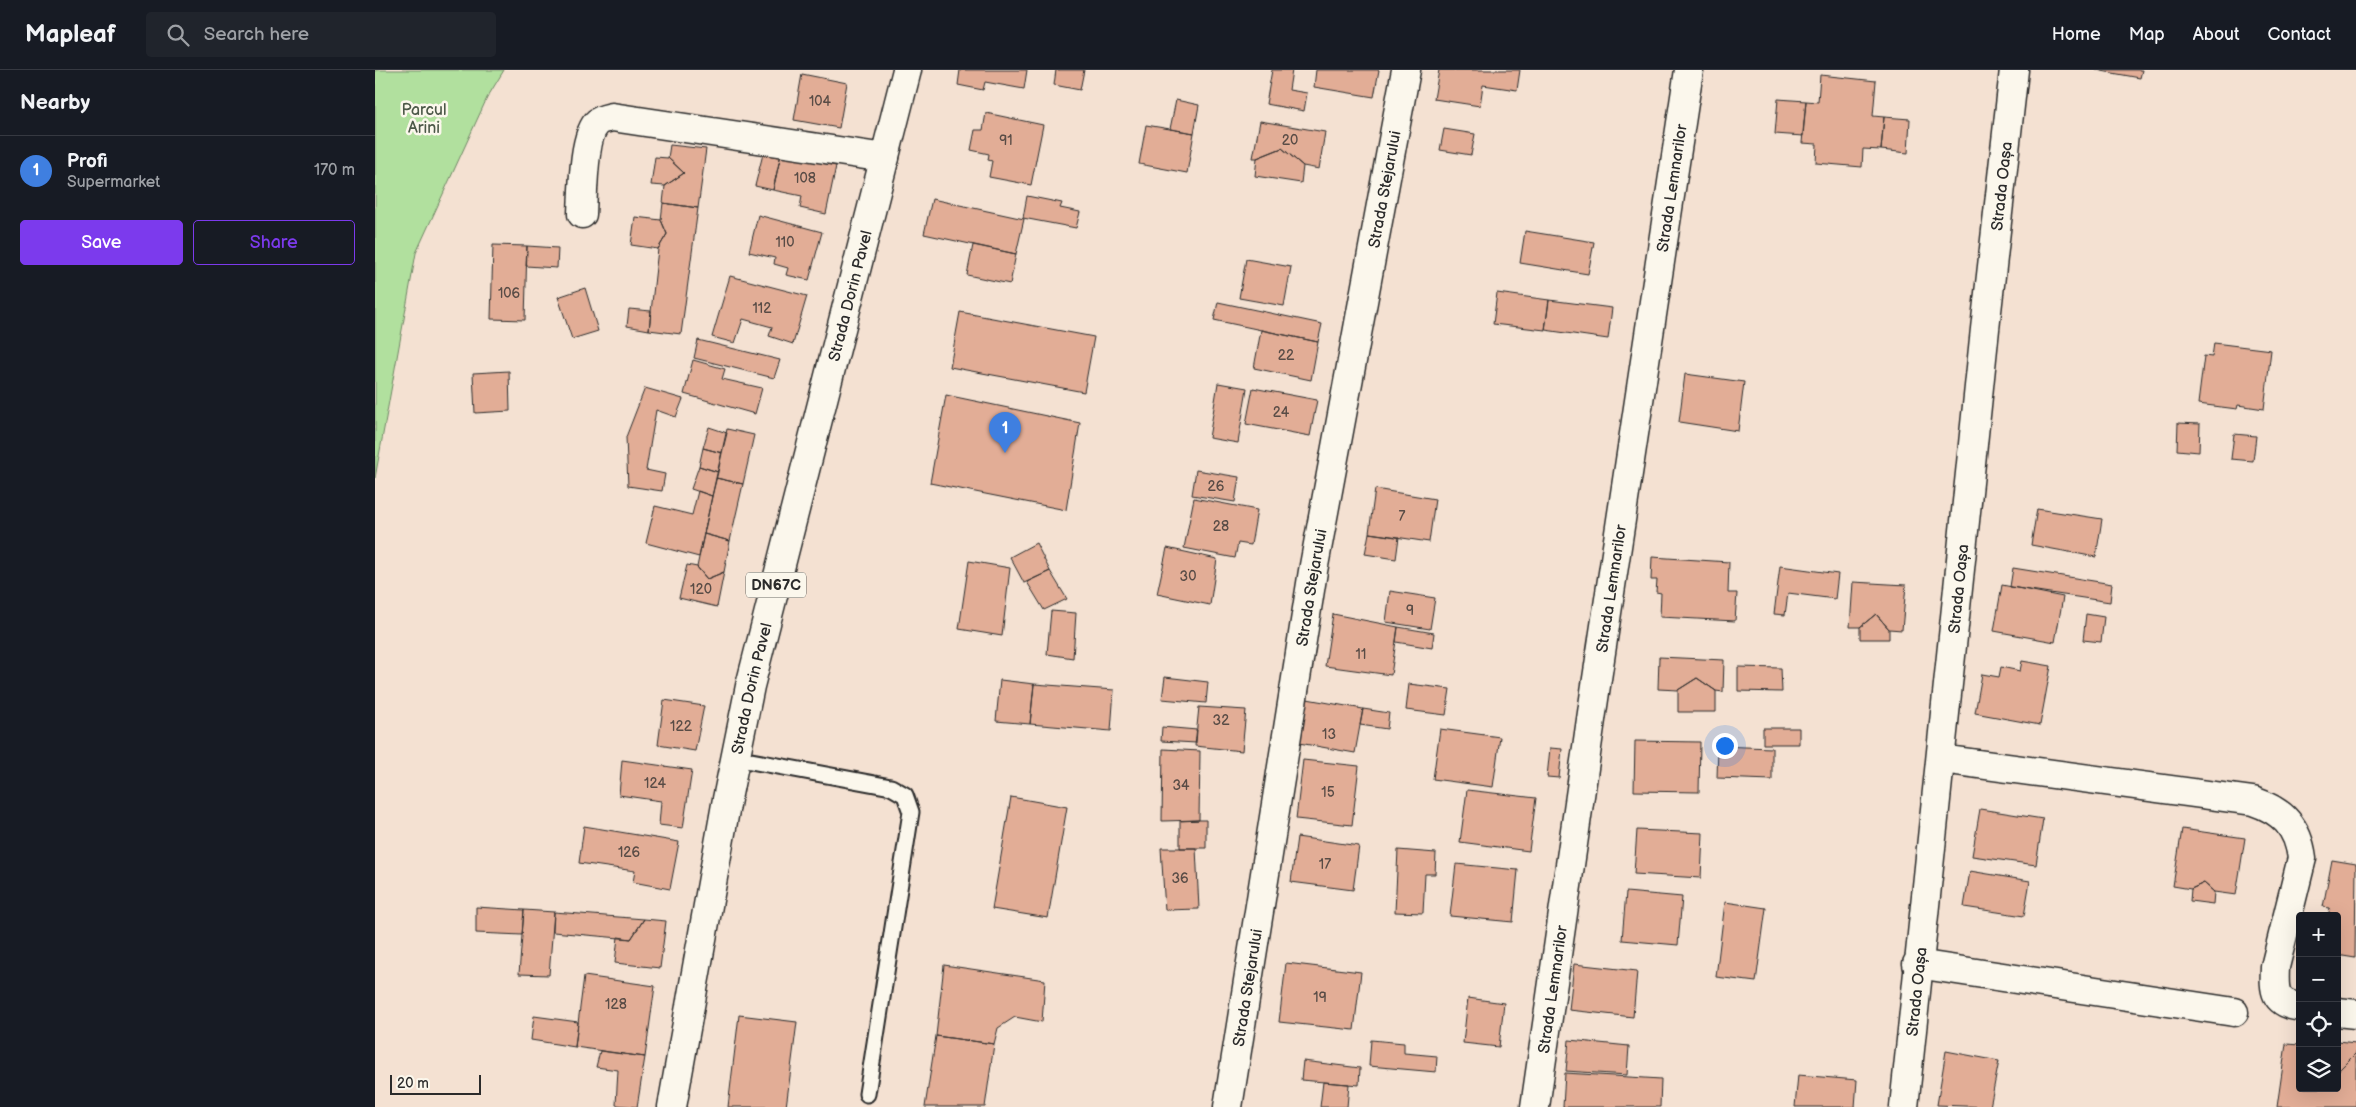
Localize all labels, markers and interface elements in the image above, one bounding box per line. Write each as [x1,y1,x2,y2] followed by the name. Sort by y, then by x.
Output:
[146,12,496,57] search box
[25,20,116,49] text: Mapleaf
[164,21,192,49] icon: search
[204,23,309,46] text: Search here
[2052,24,2101,45] text: Home
[2129,24,2165,45] text: Map
[2193,24,2240,45] text: About
[2268,24,2331,45] text: Contact
[20,90,90,115] text: Nearby
[809,93,832,110] house number: 104
[402,101,446,138] park label: Parcul Arini
[1654,123,1692,254] street label: Strada Lemnarilor
[1365,129,1406,250] street label: Strada Stejarului
[999,132,1013,149] house number: 91
[1282,132,1298,149] house number: 20
[1988,141,2017,232] street label: Strada Oașa
[67,150,108,173] text: Profi
[33,161,39,180] text: 1
[314,161,355,180] text: 170 m
[794,170,816,187] house number: 108
[67,173,160,192] text: Supermarket
[20,220,183,265] button: Save
[193,220,355,265] button: Share
[825,229,877,363] street label: Strada Dorin Pavel
[775,234,795,251] house number: 110
[498,285,521,302] house number: 106
[752,300,772,317] house number: 112
[1278,347,1295,364] house number: 22
[1273,404,1290,421] house number: 24
[989,412,1021,453] pin: 1
[1208,478,1225,495] house number: 26
[1399,508,1406,525] house number: 7
[1213,518,1229,535] house number: 28
[1593,523,1631,654] street label: Strada Lemnarilor
[1293,528,1332,648] street label: Strada Stejarului
[1945,543,1974,635] street label: Strada Oașa
[1180,568,1196,585] house number: 30
[746,572,806,598] road number: DN67C
[690,581,712,598] house number: 120
[1406,602,1414,619] house number: 9
[728,621,777,756] street label: Strada Dorin Pavel
[1356,646,1366,663] house number: 11
[1213,712,1230,729] house number: 32
[670,718,693,735] house number: 122
[1322,726,1336,743] house number: 13
[1712,733,1738,759] your location
[644,775,666,792] house number: 124
[1172,777,1190,794] house number: 34
[1321,784,1335,801] house number: 15
[618,844,641,861] house number: 126
[1319,856,1331,873] house number: 17
[1171,870,1189,887] house number: 36
[2296,912,2341,1092] map controls
[2296,912,2341,957] button: +
[1535,924,1572,1055] street label: Strada Lemnarilor
[1230,928,1267,1048] street label: Strada Stejarului
[1903,946,1932,1037] street label: Strada Oașa
[2296,957,2341,1002] button: −
[1313,989,1327,1006] house number: 19
[605,996,627,1013] house number: 128
[2296,1002,2341,1047] button: locate
[2296,1047,2341,1092] button: layers
[390,1072,481,1095] scale bar
[397,1075,429,1092] text: 20 m

